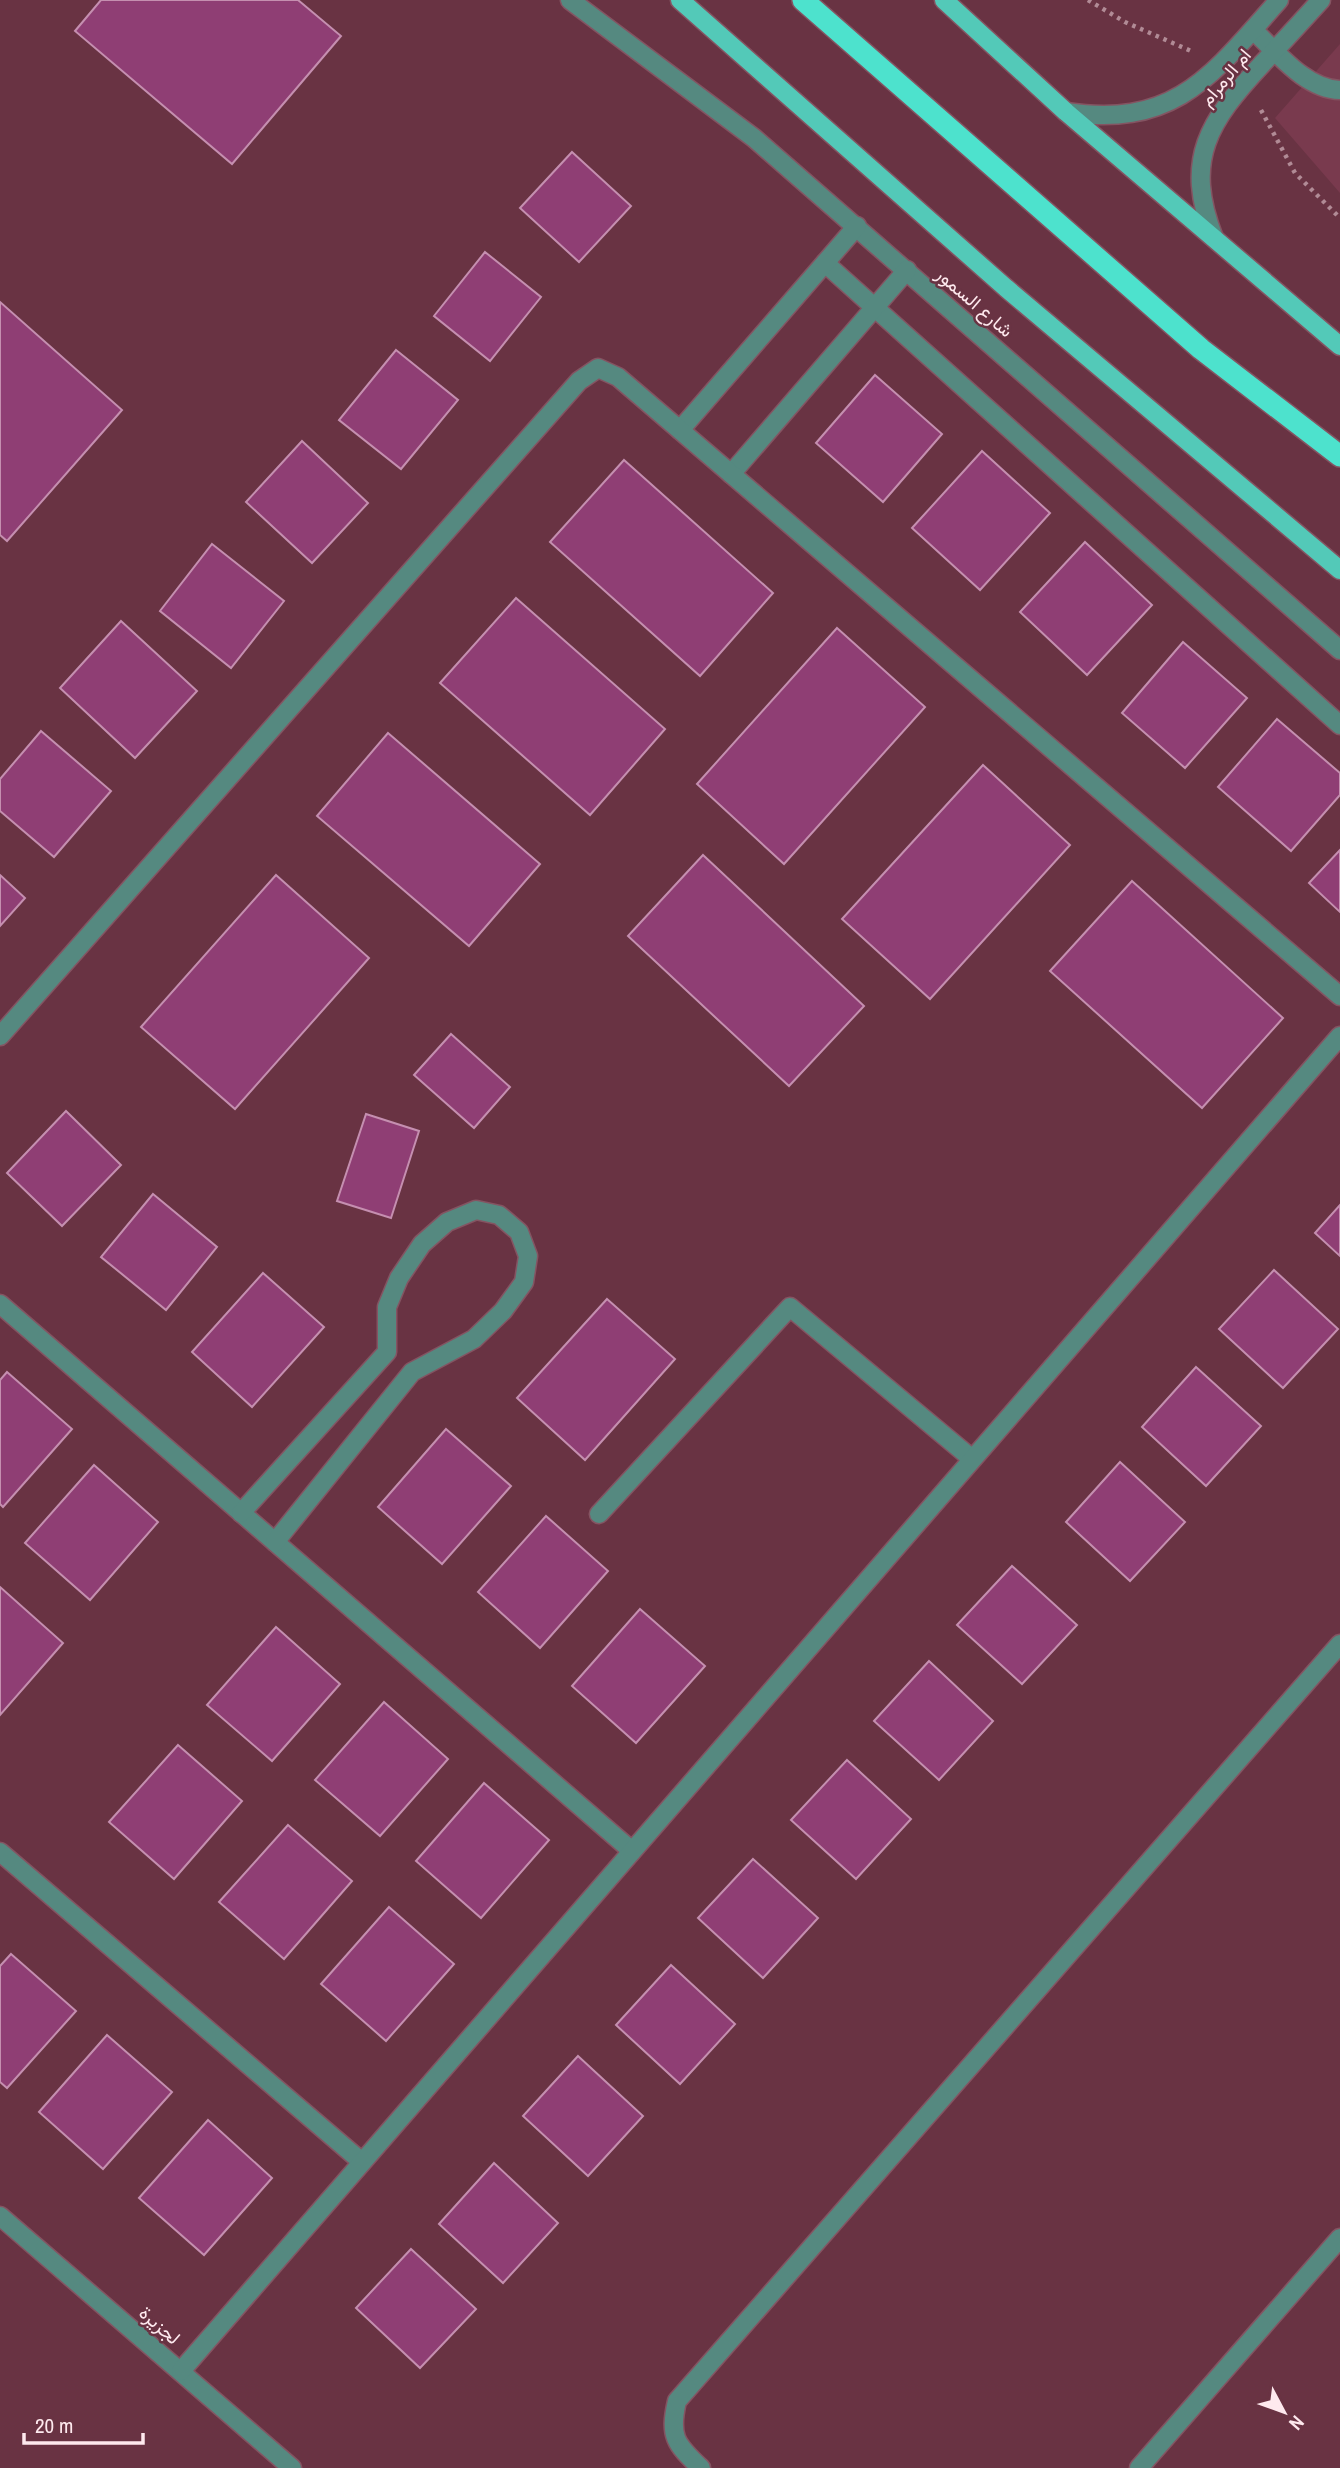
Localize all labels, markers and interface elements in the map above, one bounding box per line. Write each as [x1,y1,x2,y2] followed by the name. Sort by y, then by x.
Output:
[1193,43,1257,111] street label: ام الرمرام
[930,261,1019,343] street label: شارع السمور
[134,2300,186,2350] street label: لجزيرة
[1249,2377,1319,2447] north arrow
[24,2402,144,2446] scale bar
[1283,2410,1310,2436] text: N
[35,2411,73,2440] text: 20 m

